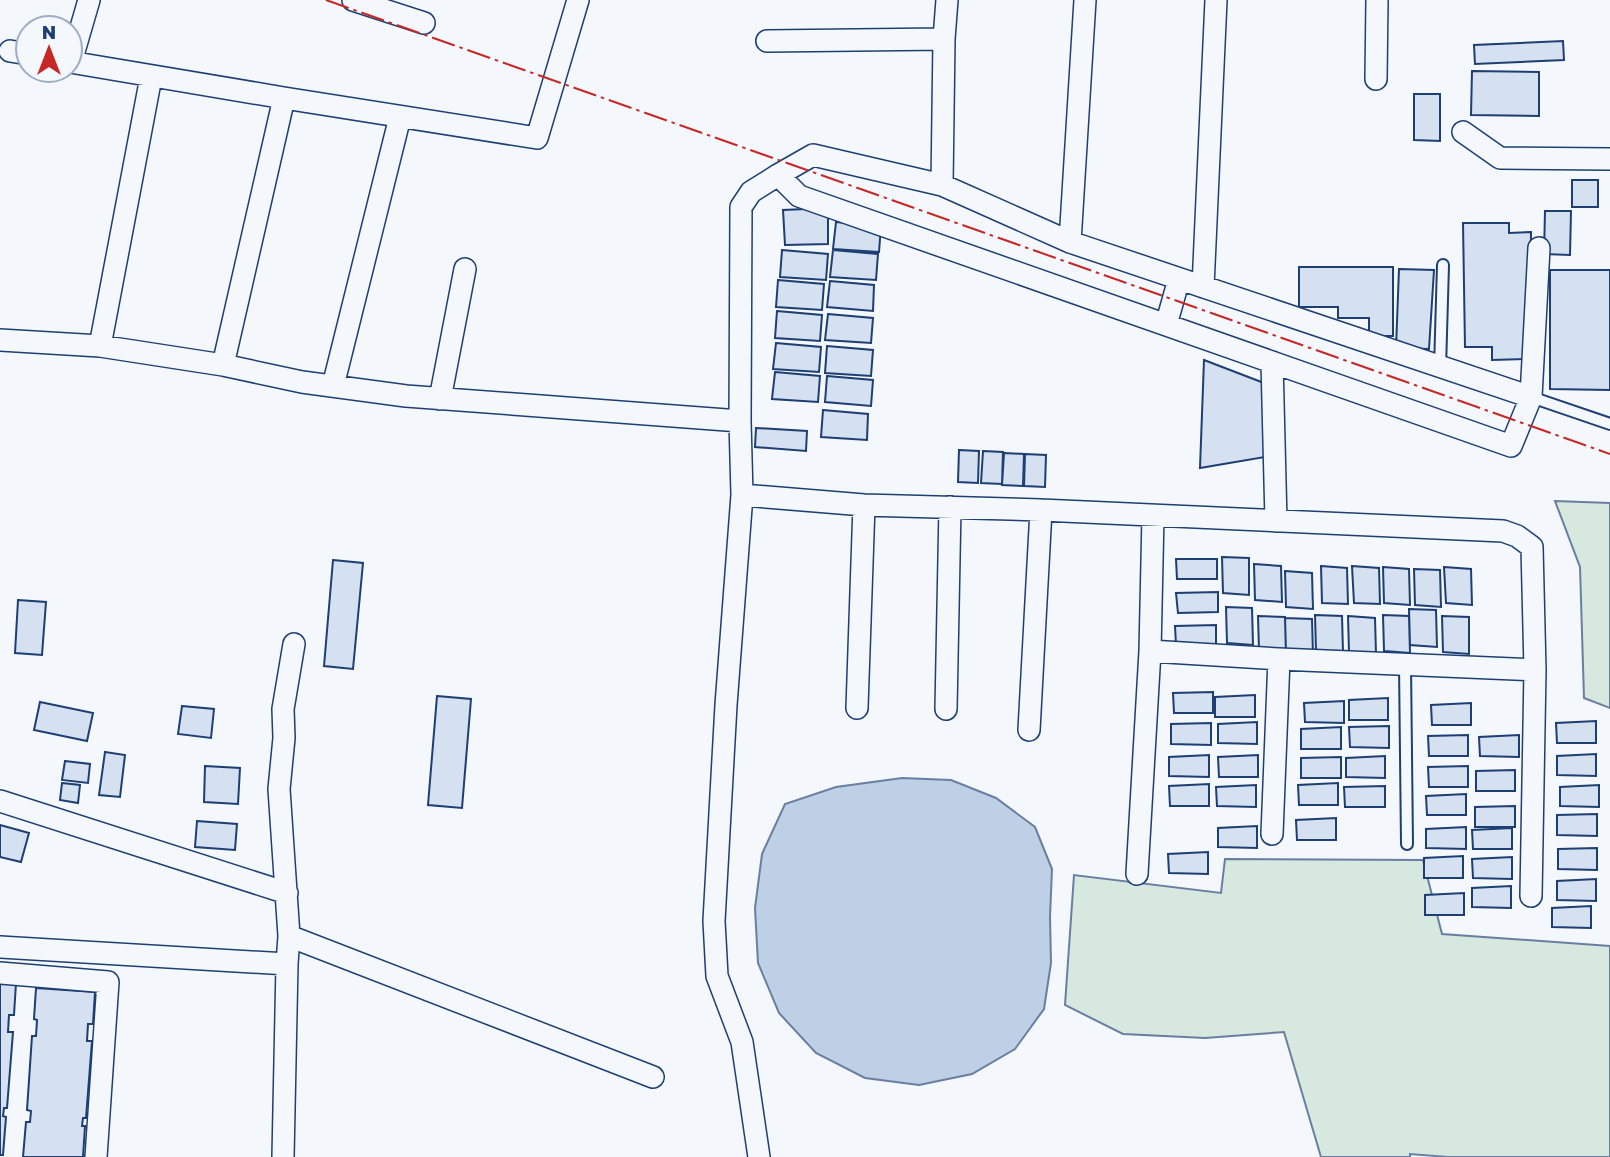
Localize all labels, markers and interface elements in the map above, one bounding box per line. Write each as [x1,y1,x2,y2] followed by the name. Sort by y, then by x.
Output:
[14,14,84,84] north arrow
[42,20,56,43] text: N

